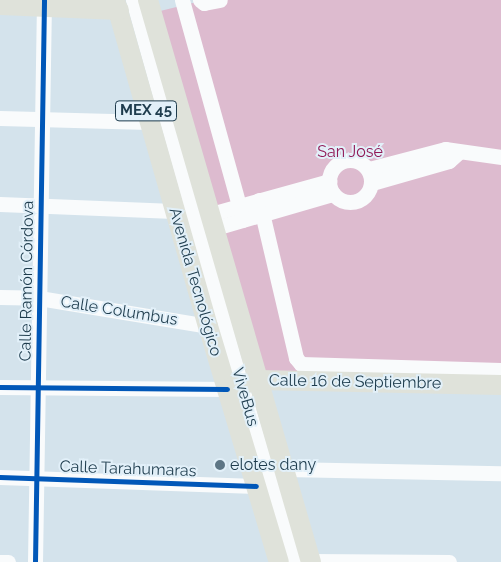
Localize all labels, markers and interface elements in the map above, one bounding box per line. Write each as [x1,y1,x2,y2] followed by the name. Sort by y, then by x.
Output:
[115,98,177,124] road number: MEX 45
[317,142,383,162] park label: San José
[16,201,38,361] street label: Calle Ramón Córdova
[165,205,225,359] street label: Avenida Tecnológico
[59,292,179,330] street label: Calle Columbus
[228,366,262,428] street label: ViveBus
[269,371,441,393] street label: Calle 16 de Septiembre
[230,455,316,475] place label: elotes dany
[59,457,197,481] street label: Calle Tarahumaras
[214,459,226,471] marker: elotes dany

